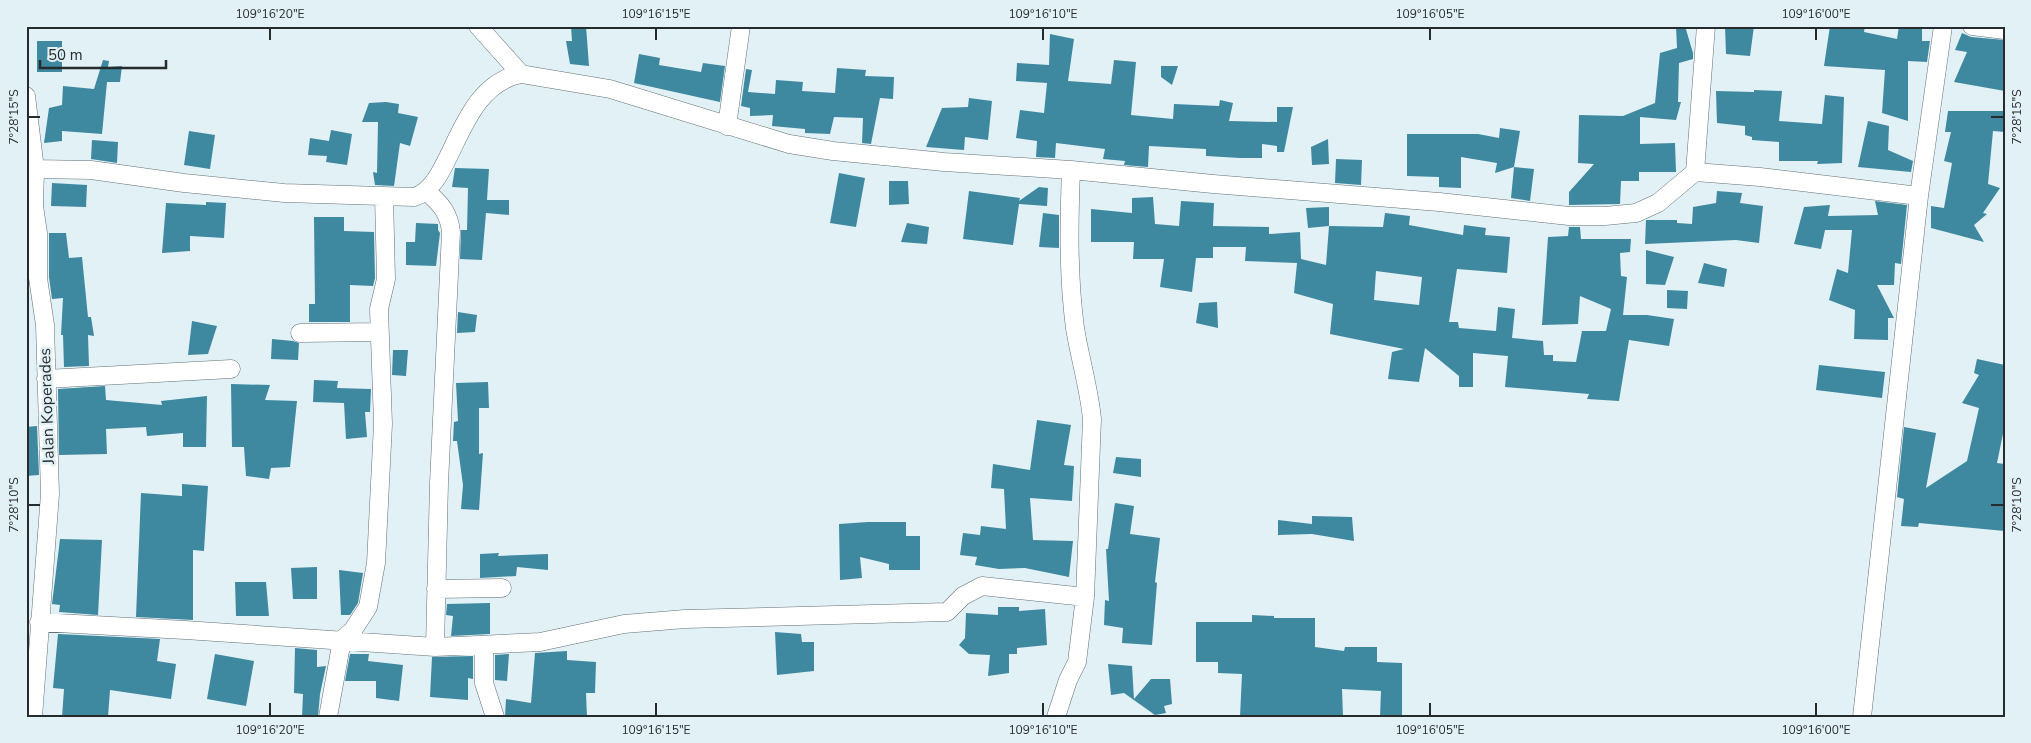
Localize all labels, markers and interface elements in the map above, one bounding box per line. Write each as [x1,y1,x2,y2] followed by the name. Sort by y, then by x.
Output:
[235,6,305,22] text: 109°16'20"E
[621,6,691,22] text: 109°16'15"E
[1008,6,1078,22] text: 109°16'10"E
[1395,6,1465,22] text: 109°16'05"E
[1781,6,1851,22] text: 109°16'00"E
[40,38,166,70] scale bar
[48,45,83,65] text: 50 m
[6,89,22,145] text: 7°28'15"S
[2009,89,2025,145] text: 7°28'15"S
[34,347,60,466] street label: Jalan Koperades
[6,477,22,533] text: 7°28'10"S
[2009,477,2025,533] text: 7°28'10"S
[235,722,305,738] text: 109°16'20"E
[621,722,691,738] text: 109°16'15"E
[1008,722,1078,738] text: 109°16'10"E
[1395,722,1465,738] text: 109°16'05"E
[1781,722,1851,738] text: 109°16'00"E

